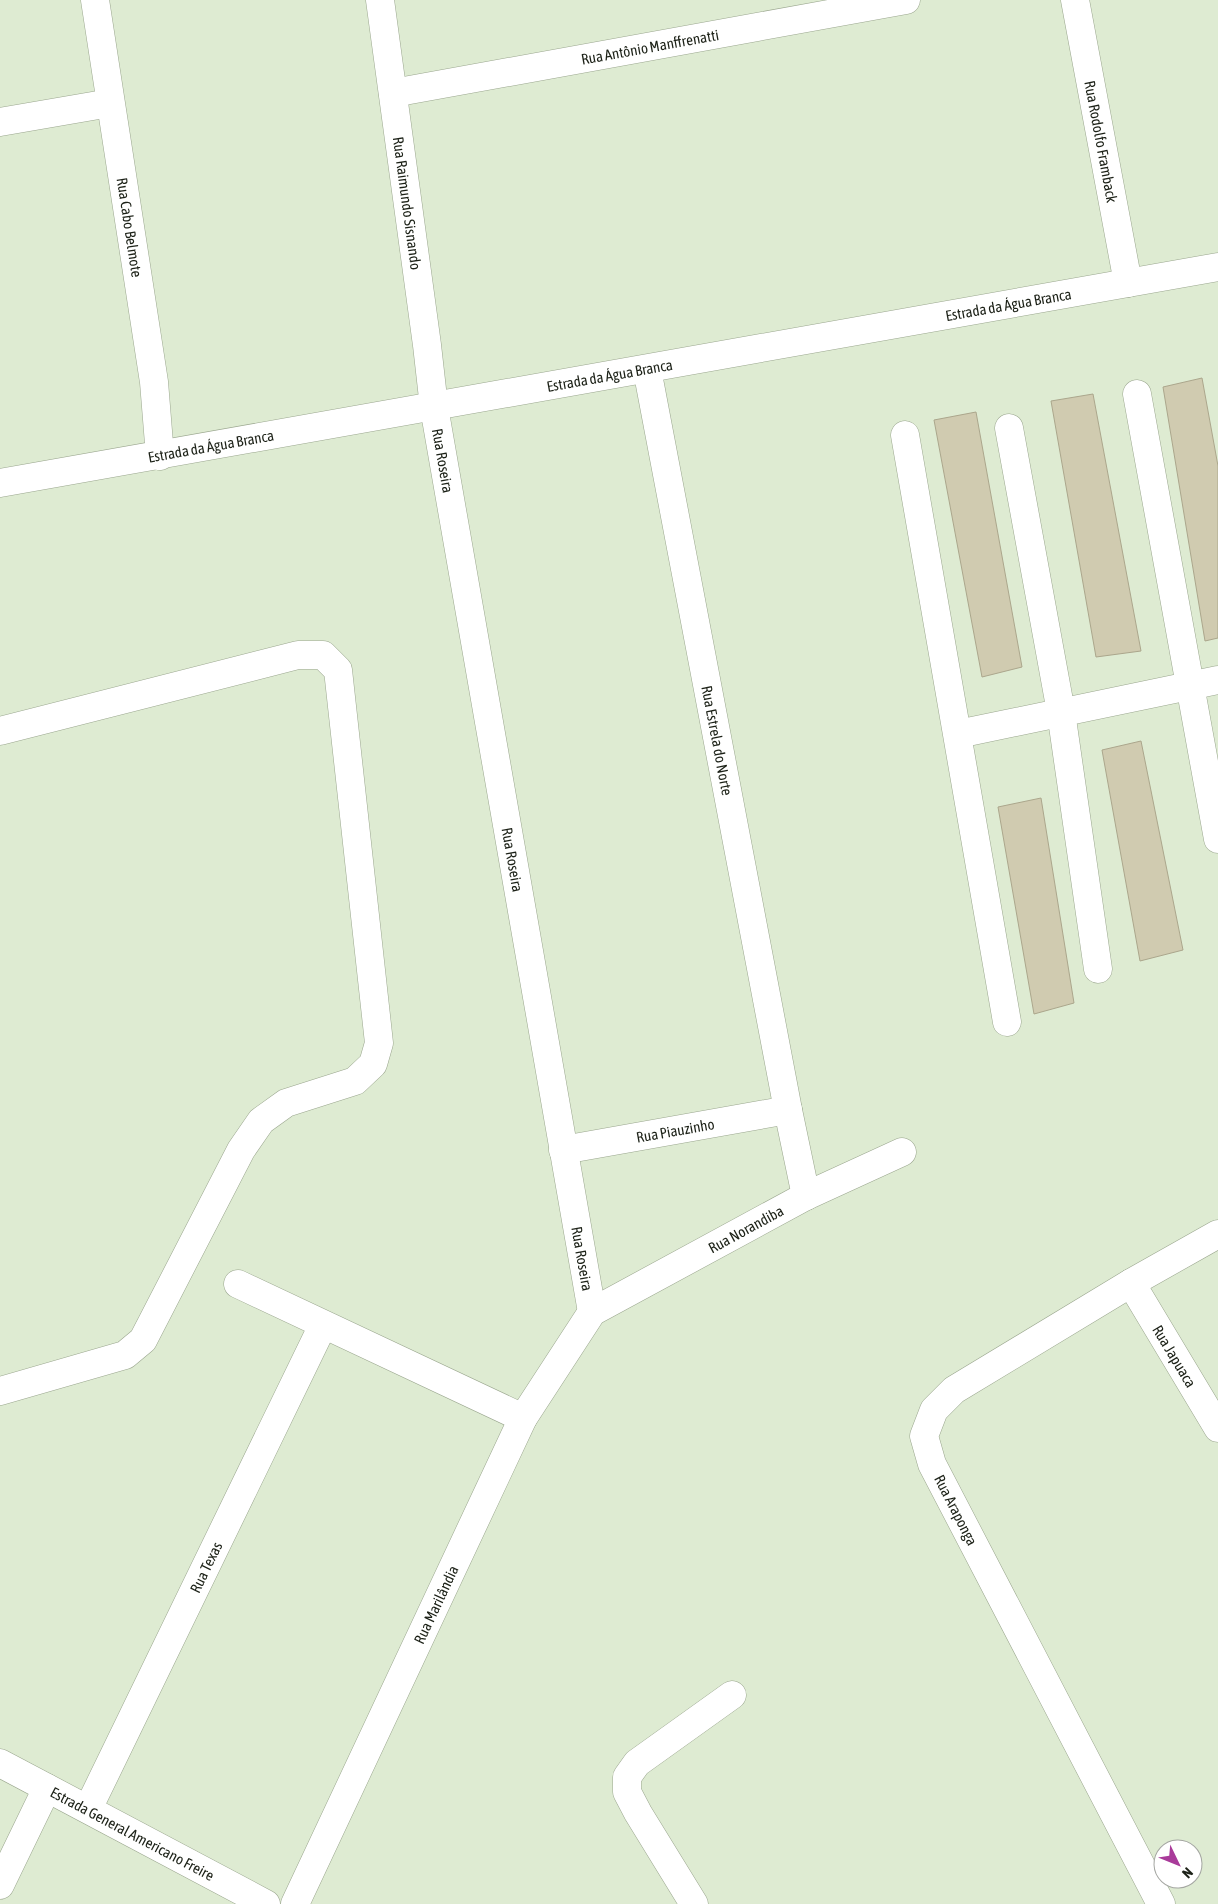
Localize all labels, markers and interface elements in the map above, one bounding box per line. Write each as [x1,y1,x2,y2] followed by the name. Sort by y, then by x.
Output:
[580,26,720,67] street label: Rua Antônio Manffrenatti
[1082,79,1121,204] street label: Rua Rodolfo Framback
[390,136,425,271] street label: Rua Raimundo Sisnando
[114,176,146,278] street label: Rua Cabo Belmote
[944,285,1073,324] street label: Estrada da Água Branca
[545,355,674,394] street label: Estrada da Água Branca
[146,426,275,465] street label: Estrada da Água Branca
[429,427,457,494] street label: Rua Roseira
[699,684,736,797] street label: Rua Estrela do Norte
[499,826,527,893] street label: Rua Roseira
[635,1115,716,1145] street label: Rua Piauzinho
[705,1202,786,1256] street label: Rua Norandiba
[569,1225,597,1292] street label: Rua Roseira
[1150,1322,1200,1390] street label: Rua Japuaca
[931,1472,981,1548] street label: Rua Araponga
[186,1539,225,1595] street label: Rua Texas
[410,1562,461,1646] street label: Rua Marilândia
[48,1783,217,1884] street label: Estrada General Americano Freire
[1153,1839,1203,1889] north arrow
[1179,1864,1196,1881] text: N

